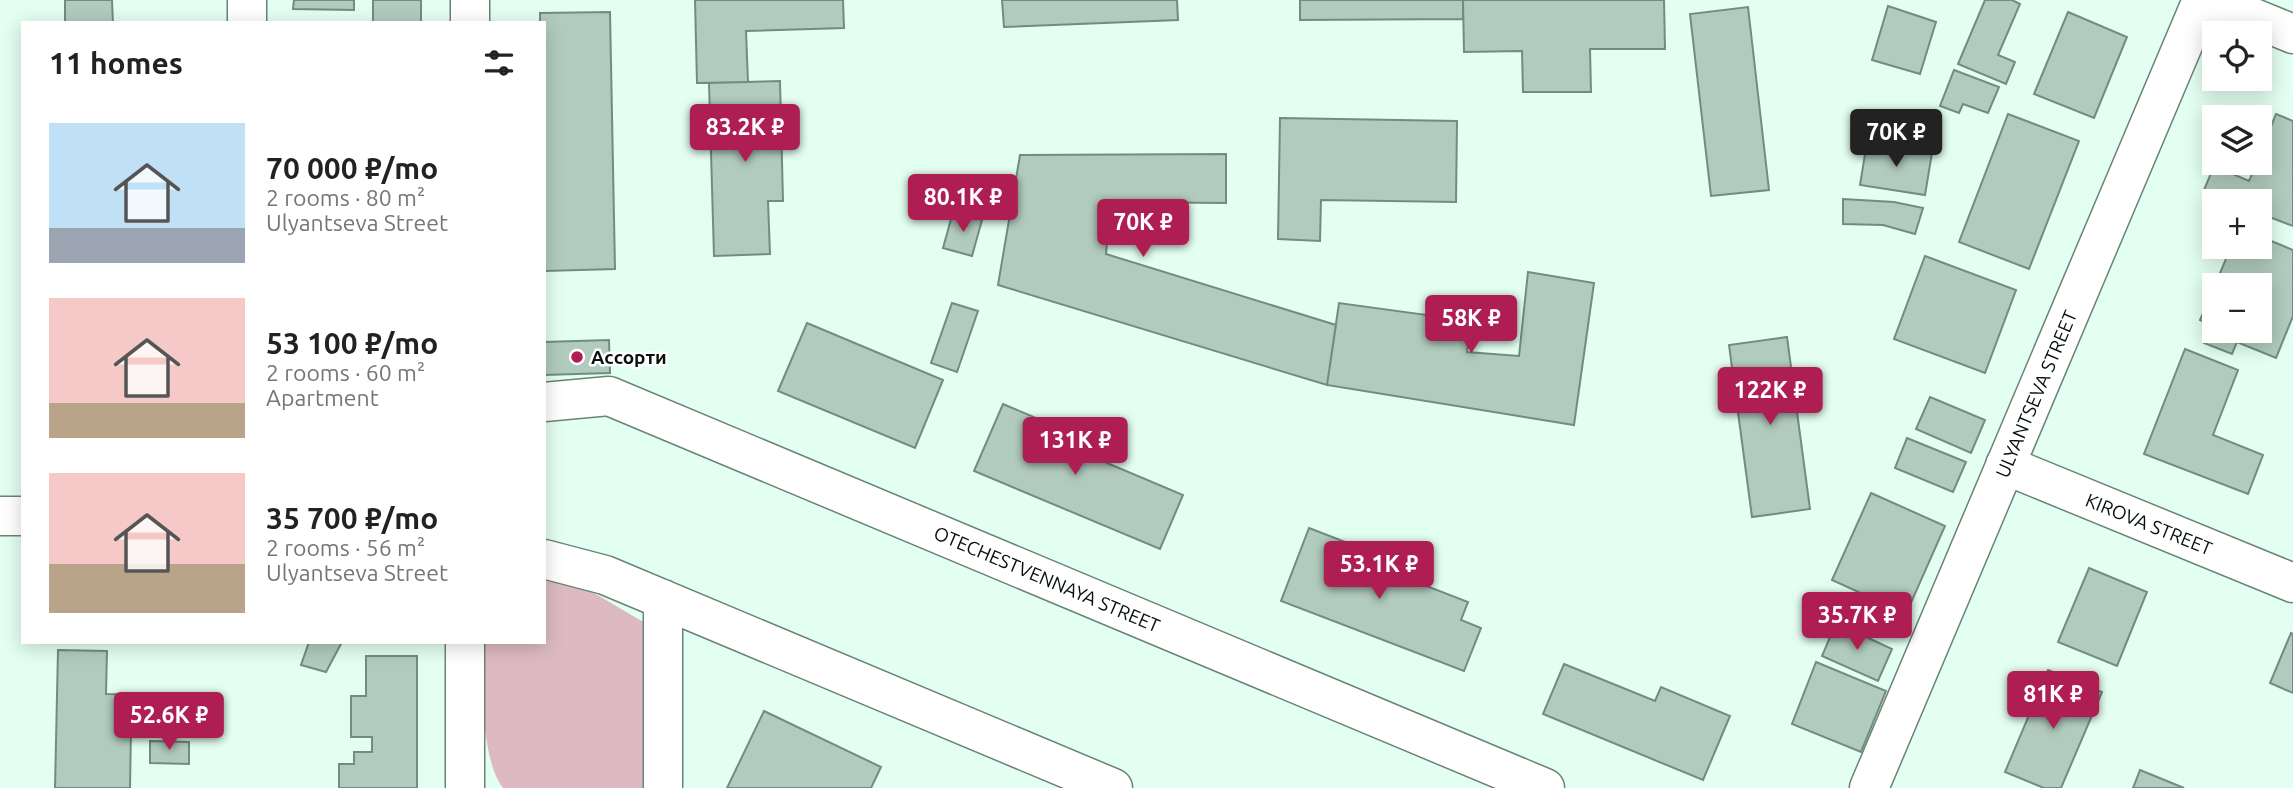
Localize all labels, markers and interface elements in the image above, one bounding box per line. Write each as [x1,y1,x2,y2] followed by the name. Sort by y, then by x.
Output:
[2202,21,2272,343] map controls
[2202,21,2272,91] button: locate
[480,44,518,82] icon: filters
[49,46,183,80] text: 11 homes
[680,104,810,164] pin: 83.2K ₽
[2202,105,2272,175] button: layers
[1847,110,1945,169] pin: 70K ₽
[706,114,784,139] text: 83.2K ₽
[1866,119,1926,144] text: 70K ₽
[105,151,189,235] icon: home
[266,151,438,185] text: 70 000 ₽/mo
[898,174,1028,234] pin: 80.1K ₽
[924,184,1002,209] text: 80.1K ₽
[266,185,425,210] text: 2 rooms · 80 m²
[2202,189,2272,259] button: +
[1094,200,1192,259] pin: 70K ₽
[1113,209,1173,234] text: 70K ₽
[266,210,448,235] text: Ulyantseva Street
[2202,273,2272,343] button: −
[1422,296,1520,355] pin: 58K ₽
[1441,305,1501,330] text: 58K ₽
[1991,307,2081,481] street label: ULYANTSEVA STREET
[105,326,189,410] icon: home
[266,326,438,360] text: 53 100 ₽/mo
[591,346,667,368] place label: Ассорти
[569,349,585,365] marker: Ассорти
[266,360,425,385] text: 2 rooms · 60 m²
[1713,368,1827,427] pin: 122K ₽
[1734,377,1806,402] text: 122K ₽
[266,385,379,410] text: Apartment
[1018,418,1132,477] pin: 131K ₽
[1039,427,1111,452] text: 131K ₽
[2082,489,2216,560] street label: KIROVA STREET
[105,501,189,585] icon: home
[266,501,438,535] text: 35 700 ₽/mo
[931,521,1164,637] street label: OTECHESTVENNAYA STREET
[266,535,425,560] text: 2 rooms · 56 m²
[1314,542,1444,601] pin: 53.1K ₽
[1340,551,1418,576] text: 53.1K ₽
[266,560,448,585] text: Ulyantseva Street
[1792,592,1922,652] pin: 35.7K ₽
[1818,602,1896,627] text: 35.7K ₽
[2004,672,2102,731] pin: 81K ₽
[2023,681,2083,706] text: 81K ₽
[104,692,234,752] pin: 52.6K ₽
[130,702,208,727] text: 52.6K ₽

